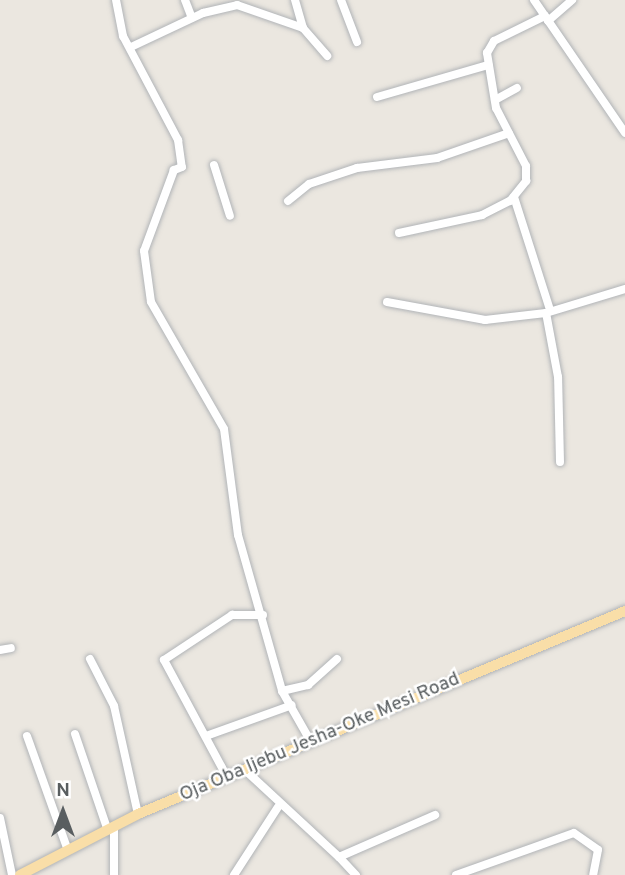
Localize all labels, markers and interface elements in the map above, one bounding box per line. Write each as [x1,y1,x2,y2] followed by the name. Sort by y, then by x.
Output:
[177,669,463,807] street label: Oja Oba Ijebu Jesha-Oke Mesi Road
[28,777,98,847] north arrow
[56,779,70,803] text: N

